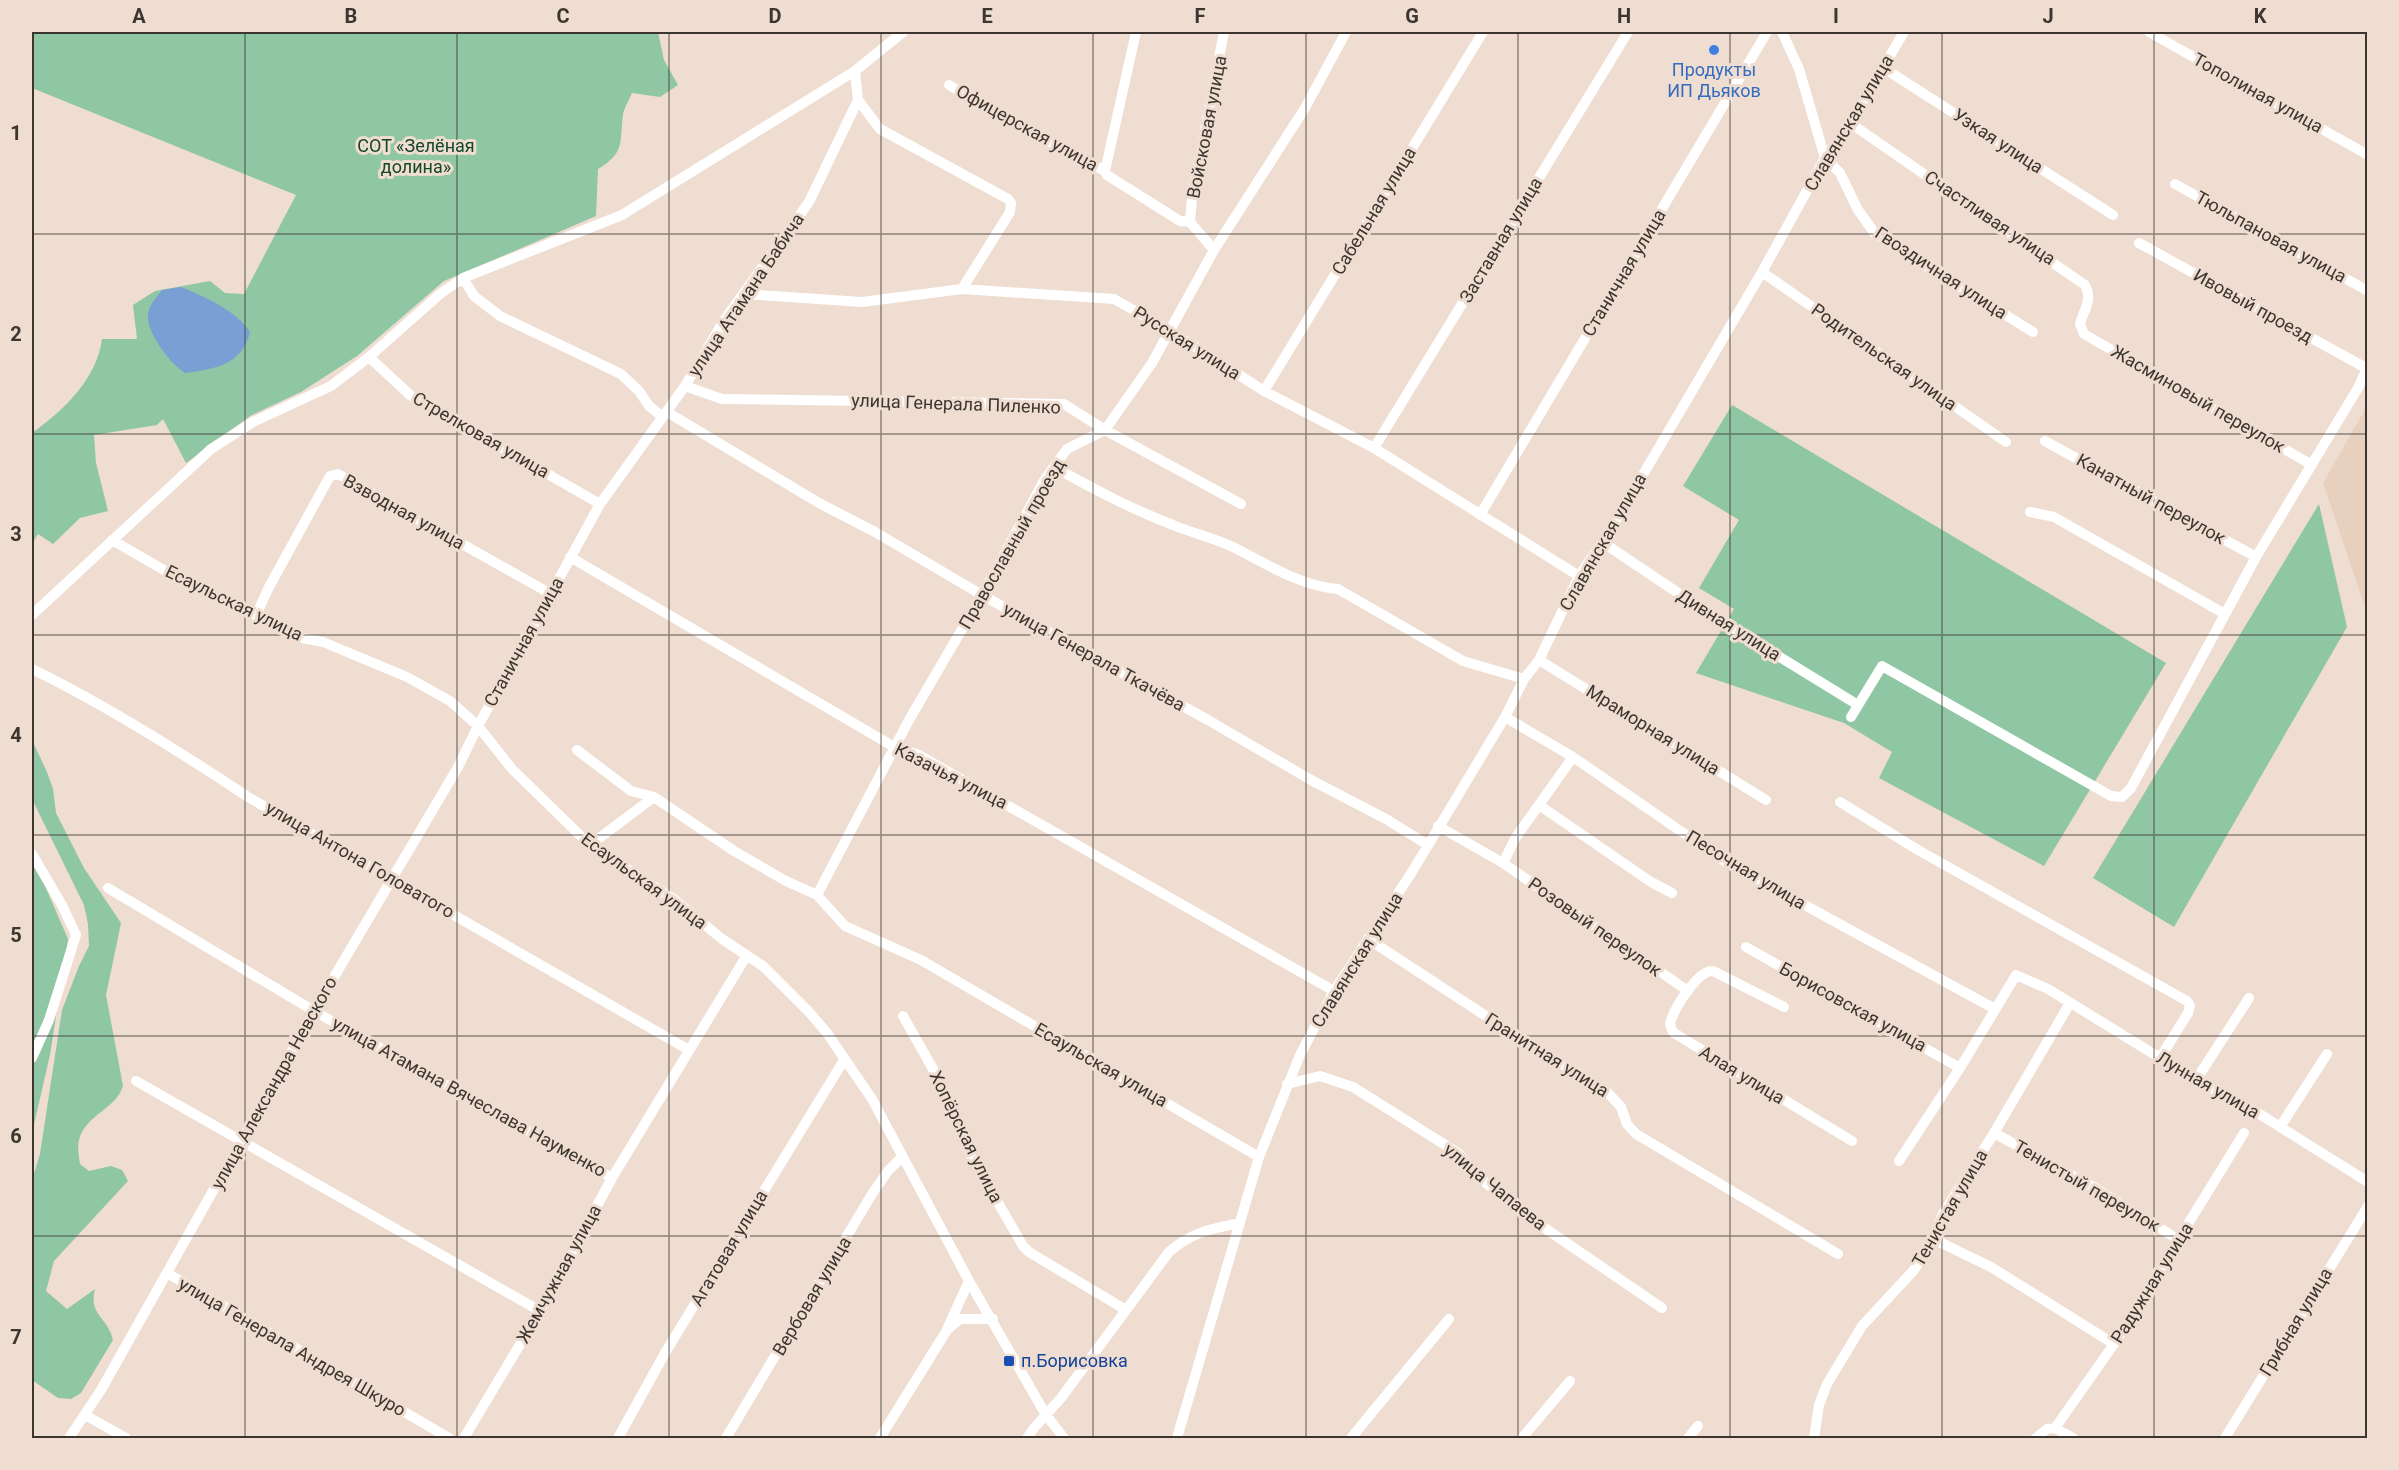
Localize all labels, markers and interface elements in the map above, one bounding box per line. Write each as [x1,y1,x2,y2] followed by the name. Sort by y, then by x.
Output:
[132,4,146,28] text: A
[345,4,357,28] text: B
[556,4,570,28] text: C
[769,4,782,28] text: D
[981,4,993,28] text: E
[1195,4,1206,28] text: F
[1405,4,1419,28] text: G
[1617,4,1631,28] text: H
[1833,4,1839,28] text: I
[2042,4,2054,28] text: J
[2254,4,2267,28] text: K
[1707,43,1721,57] marker: Продукты ИП Дьяков
[2190,48,2327,137] street label: Тополиная улица
[1800,51,1898,195] street label: Славянская улица
[1182,54,1231,200] street label: Войсковая улица
[1667,59,1761,101] place label: Продукты ИП Дьяков
[953,80,1102,175] street label: Офицерская улица
[1949,104,2047,178] street label: Узкая улица
[10,121,22,145] text: 1
[357,135,475,177] park label: СОТ «Зелёная долина»
[1327,143,1420,278] street label: Сабельная улица
[1921,166,2060,269] street label: Счастливая улица
[1455,173,1546,306] street label: Заставная улица
[2192,186,2350,287] street label: Тюльпановая улица
[1577,205,1670,340] street label: Станичная улица
[683,209,808,380] street label: улица Атамана Бабича
[1871,222,2011,323] street label: Гвоздичная улица
[2190,264,2317,347] street label: Ивовый проезд
[1808,299,1961,415] street label: Родительская улица
[1130,301,1245,384] street label: Русская улица
[10,322,22,346] text: 2
[2108,340,2289,457] street label: Жасминовый переулок
[409,387,553,482] street label: Стрелковая улица
[851,389,1061,418] street label: улица Генерала Пиленко
[2073,449,2230,548] street label: Канатный переулок
[954,455,1069,632] street label: Православный проезд
[1555,469,1650,614] street label: Славянская улица
[340,470,468,553] street label: Взводная улица
[10,522,22,546] text: 3
[162,560,306,645] street label: Есаульская улица
[479,573,568,710] street label: Станичная улица
[1674,584,1785,665] street label: Дивная улица
[1000,598,1189,715] street label: улица Генерала Ткачёва
[1583,680,1724,779] street label: Мраморная улица
[10,723,22,747] text: 4
[891,738,1011,813] street label: Казачья улица
[262,797,458,922] street label: улица Антона Головатого
[1683,826,1810,914] street label: Песочная улица
[577,828,711,933] street label: Есаульская улица
[1525,873,1666,981] street label: Розовый переулок
[1307,888,1407,1031] street label: Славянская улица
[10,923,22,947] text: 5
[1776,957,1930,1056] street label: Борисовская улица
[206,973,341,1193] street label: улица Александра Невского
[1482,1008,1613,1101] street label: Гранитная улица
[329,1012,610,1181] street label: улица Атамана Вячеслава Науменко
[1031,1018,1172,1111] street label: Есаульская улица
[1696,1041,1789,1108] street label: Алая улица
[2153,1047,2264,1123] street label: Лунная улица
[925,1067,1007,1206] street label: Хопёрская улица
[10,1124,22,1148] text: 6
[2010,1135,2164,1236] street label: Тенистый переулок
[1440,1139,1551,1234] street label: улица Чапаева
[1908,1145,1992,1270] street label: Тенистая улица
[686,1186,771,1309] street label: Агатовая улица
[512,1201,605,1347] street label: Жемчужная улица
[2106,1219,2197,1347] street label: Радужная улица
[768,1233,855,1359] street label: Вербовая улица
[2255,1264,2336,1380] street label: Грибная улица
[175,1273,410,1420] street label: улица Генерала Андрея Шкуро
[10,1325,22,1349] text: 7
[1021,1350,1128,1371] place label: п.Борисовка
[1002,1354,1016,1368] marker: п.Борисовка

